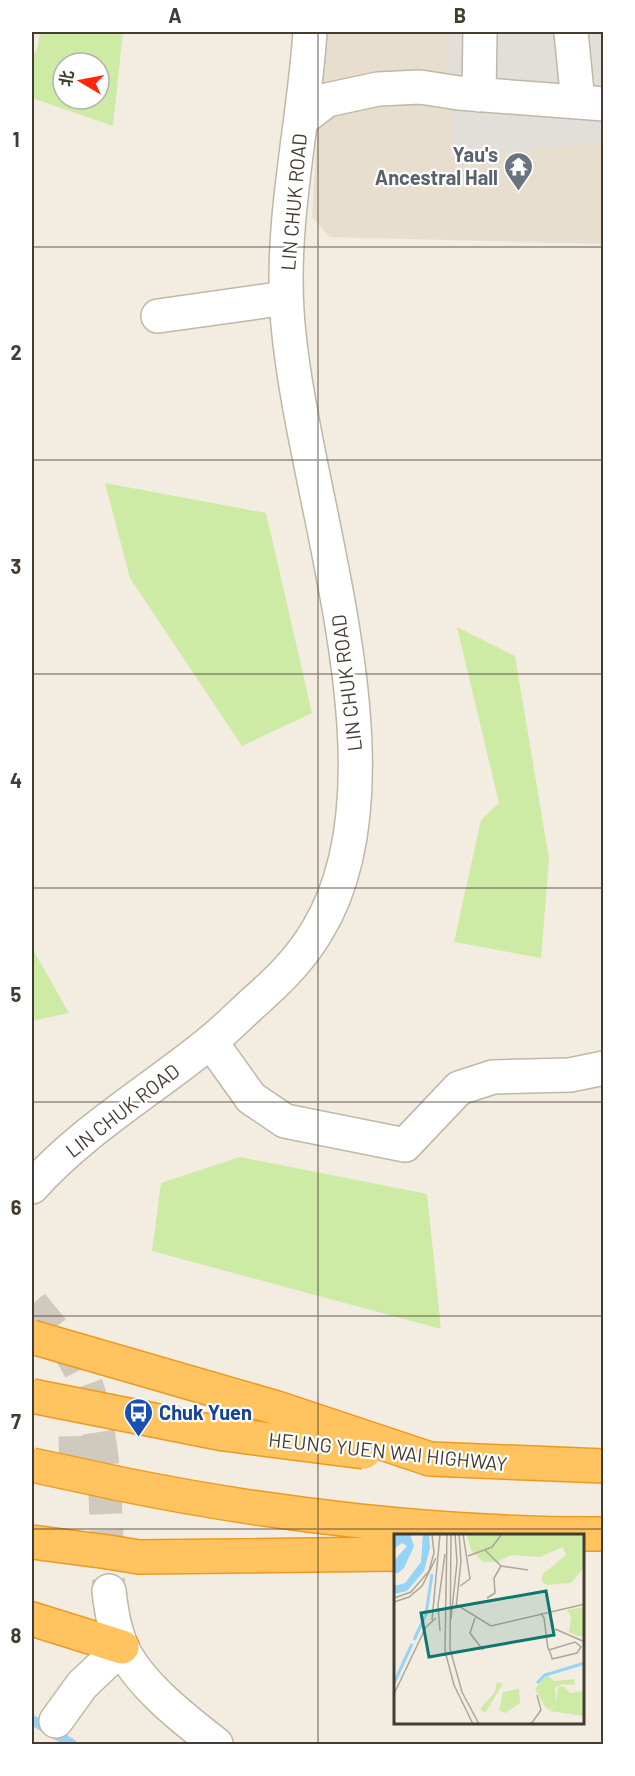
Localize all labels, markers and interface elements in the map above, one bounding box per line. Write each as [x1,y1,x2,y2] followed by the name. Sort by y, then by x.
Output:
[168,3,182,27] text: A
[454,3,466,27] text: B
[51,51,111,111] north arrow
[55,69,76,88] text: 北
[12,127,20,151] text: 1
[275,132,311,272] street label: LIN CHUK ROAD
[375,142,498,189] place label: Yau's Ancestral Hall
[503,150,535,192] temple icon: Yau's Ancestral Hall
[10,340,22,364] text: 2
[11,554,21,578] text: 3
[326,613,366,753] street label: LIN CHUK ROAD
[10,768,22,792] text: 4
[11,982,22,1006] text: 5
[60,1058,184,1162] street label: LIN CHUK ROAD
[11,1195,22,1219] text: 6
[122,1396,154,1438] bus stop icon: Chuk Yuen
[159,1400,252,1424] place label: Chuk Yuen
[11,1409,21,1433] text: 7
[267,1427,509,1475] street label: HEUNG YUEN WAI HIGHWAY
[394,1534,584,1725] inset map
[11,1623,22,1647] text: 8

